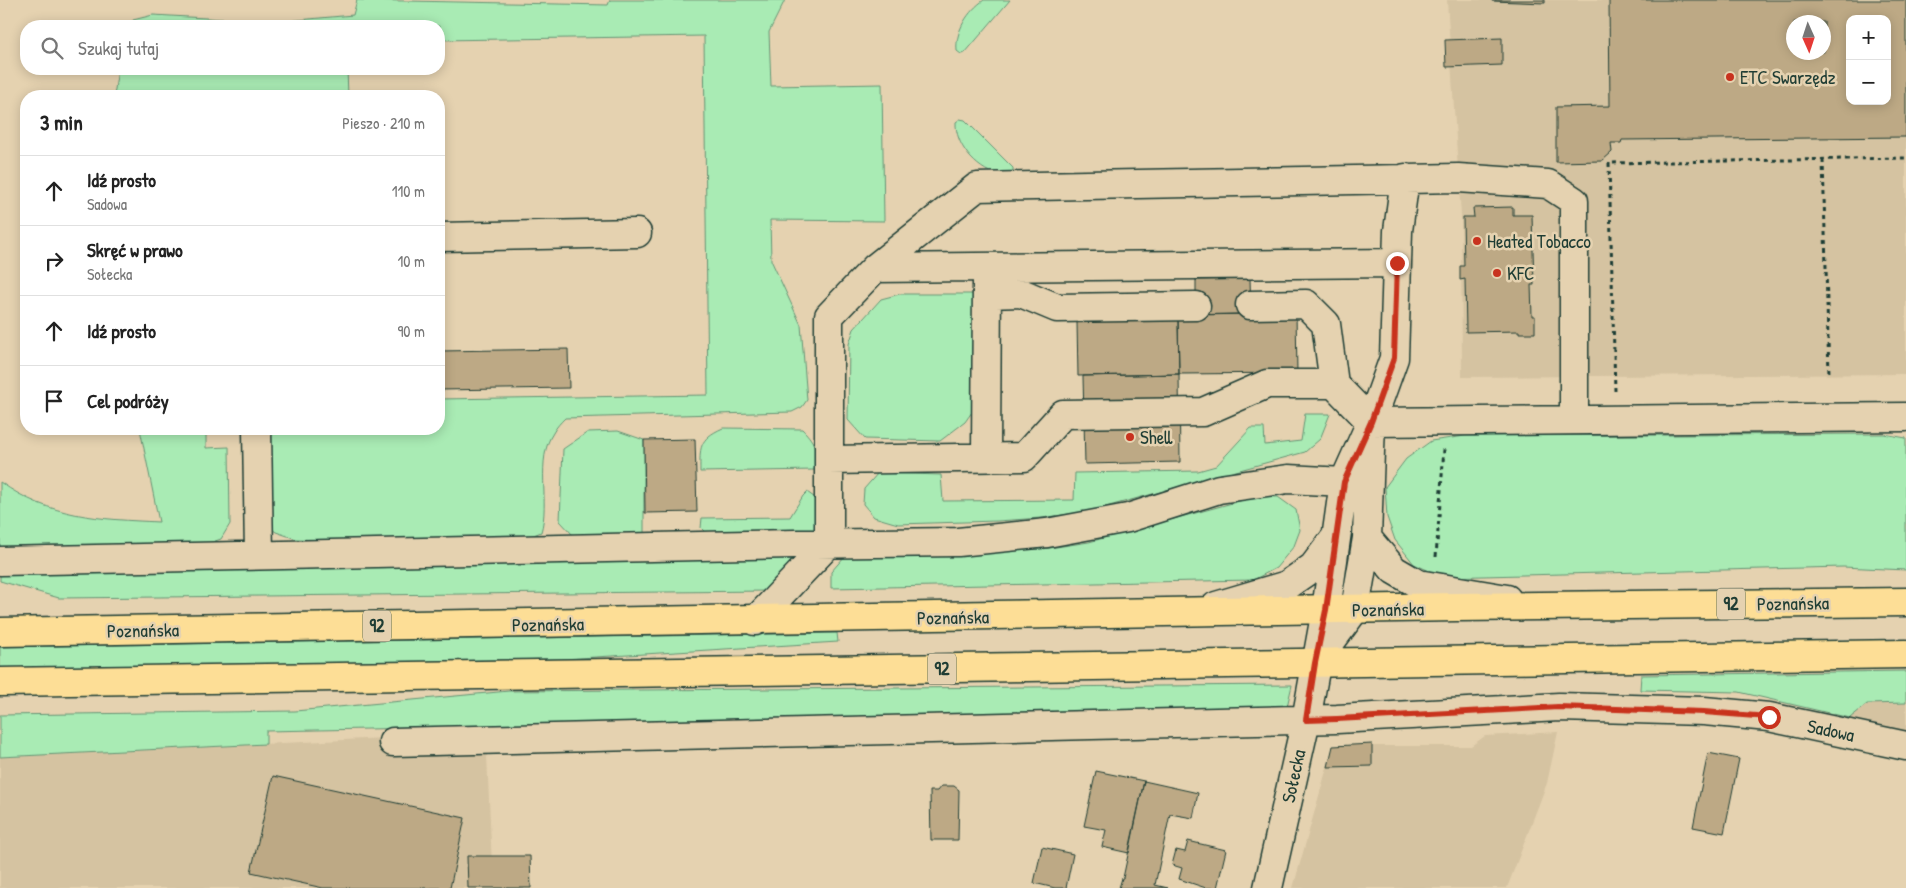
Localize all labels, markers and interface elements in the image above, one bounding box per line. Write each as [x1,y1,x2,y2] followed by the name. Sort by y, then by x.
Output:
[1786,15,1831,60] north arrow
[1846,15,1891,105] map controls
[1846,15,1891,60] button: +
[20,20,445,75] search box
[38,34,66,62] icon: search
[78,35,159,61] text: Szukaj tutaj
[1846,60,1891,105] button: −
[1740,64,1836,90] place label: ETC Swarzędz
[1724,71,1736,83] marker: ETC Swarzędz
[40,108,83,137] text: 3 min
[342,112,425,134] text: Pieszo · 210 m
[87,167,156,193] text: Idź prosto
[40,177,68,205] icon: ahead
[392,180,425,202] text: 110 m
[87,193,127,215] text: Sadowa
[1487,228,1591,254] place label: Heated Tobacco
[1471,235,1483,247] marker: Heated Tobacco
[87,237,183,263] text: Skręć w prawo
[40,247,68,275] icon: right
[397,250,425,272] text: 10 m
[1386,252,1409,275] route end
[1507,260,1534,286] place label: KFC
[87,263,132,285] text: Sołecka
[1491,267,1503,279] marker: KFC
[40,317,68,345] icon: ahead
[87,318,156,344] text: Idź prosto
[397,320,425,342] text: 90 m
[40,387,68,415] icon: arrive
[87,388,169,414] text: Cel podróży
[1140,424,1173,450] place label: Shell
[1124,431,1136,443] marker: Shell
[1717,588,1745,620] road number: 92
[1757,589,1830,617] street label: Poznańska
[1352,595,1425,623] street label: Poznańska
[917,603,990,631] street label: Poznańska
[363,610,391,642] road number: 92
[512,610,585,638] street label: Poznańska
[107,616,180,644] street label: Poznańska
[928,654,956,684] road number: 92
[1758,706,1781,729] route start
[1805,712,1857,748] street label: Sadowa
[1275,746,1311,805] street label: Sołecka

